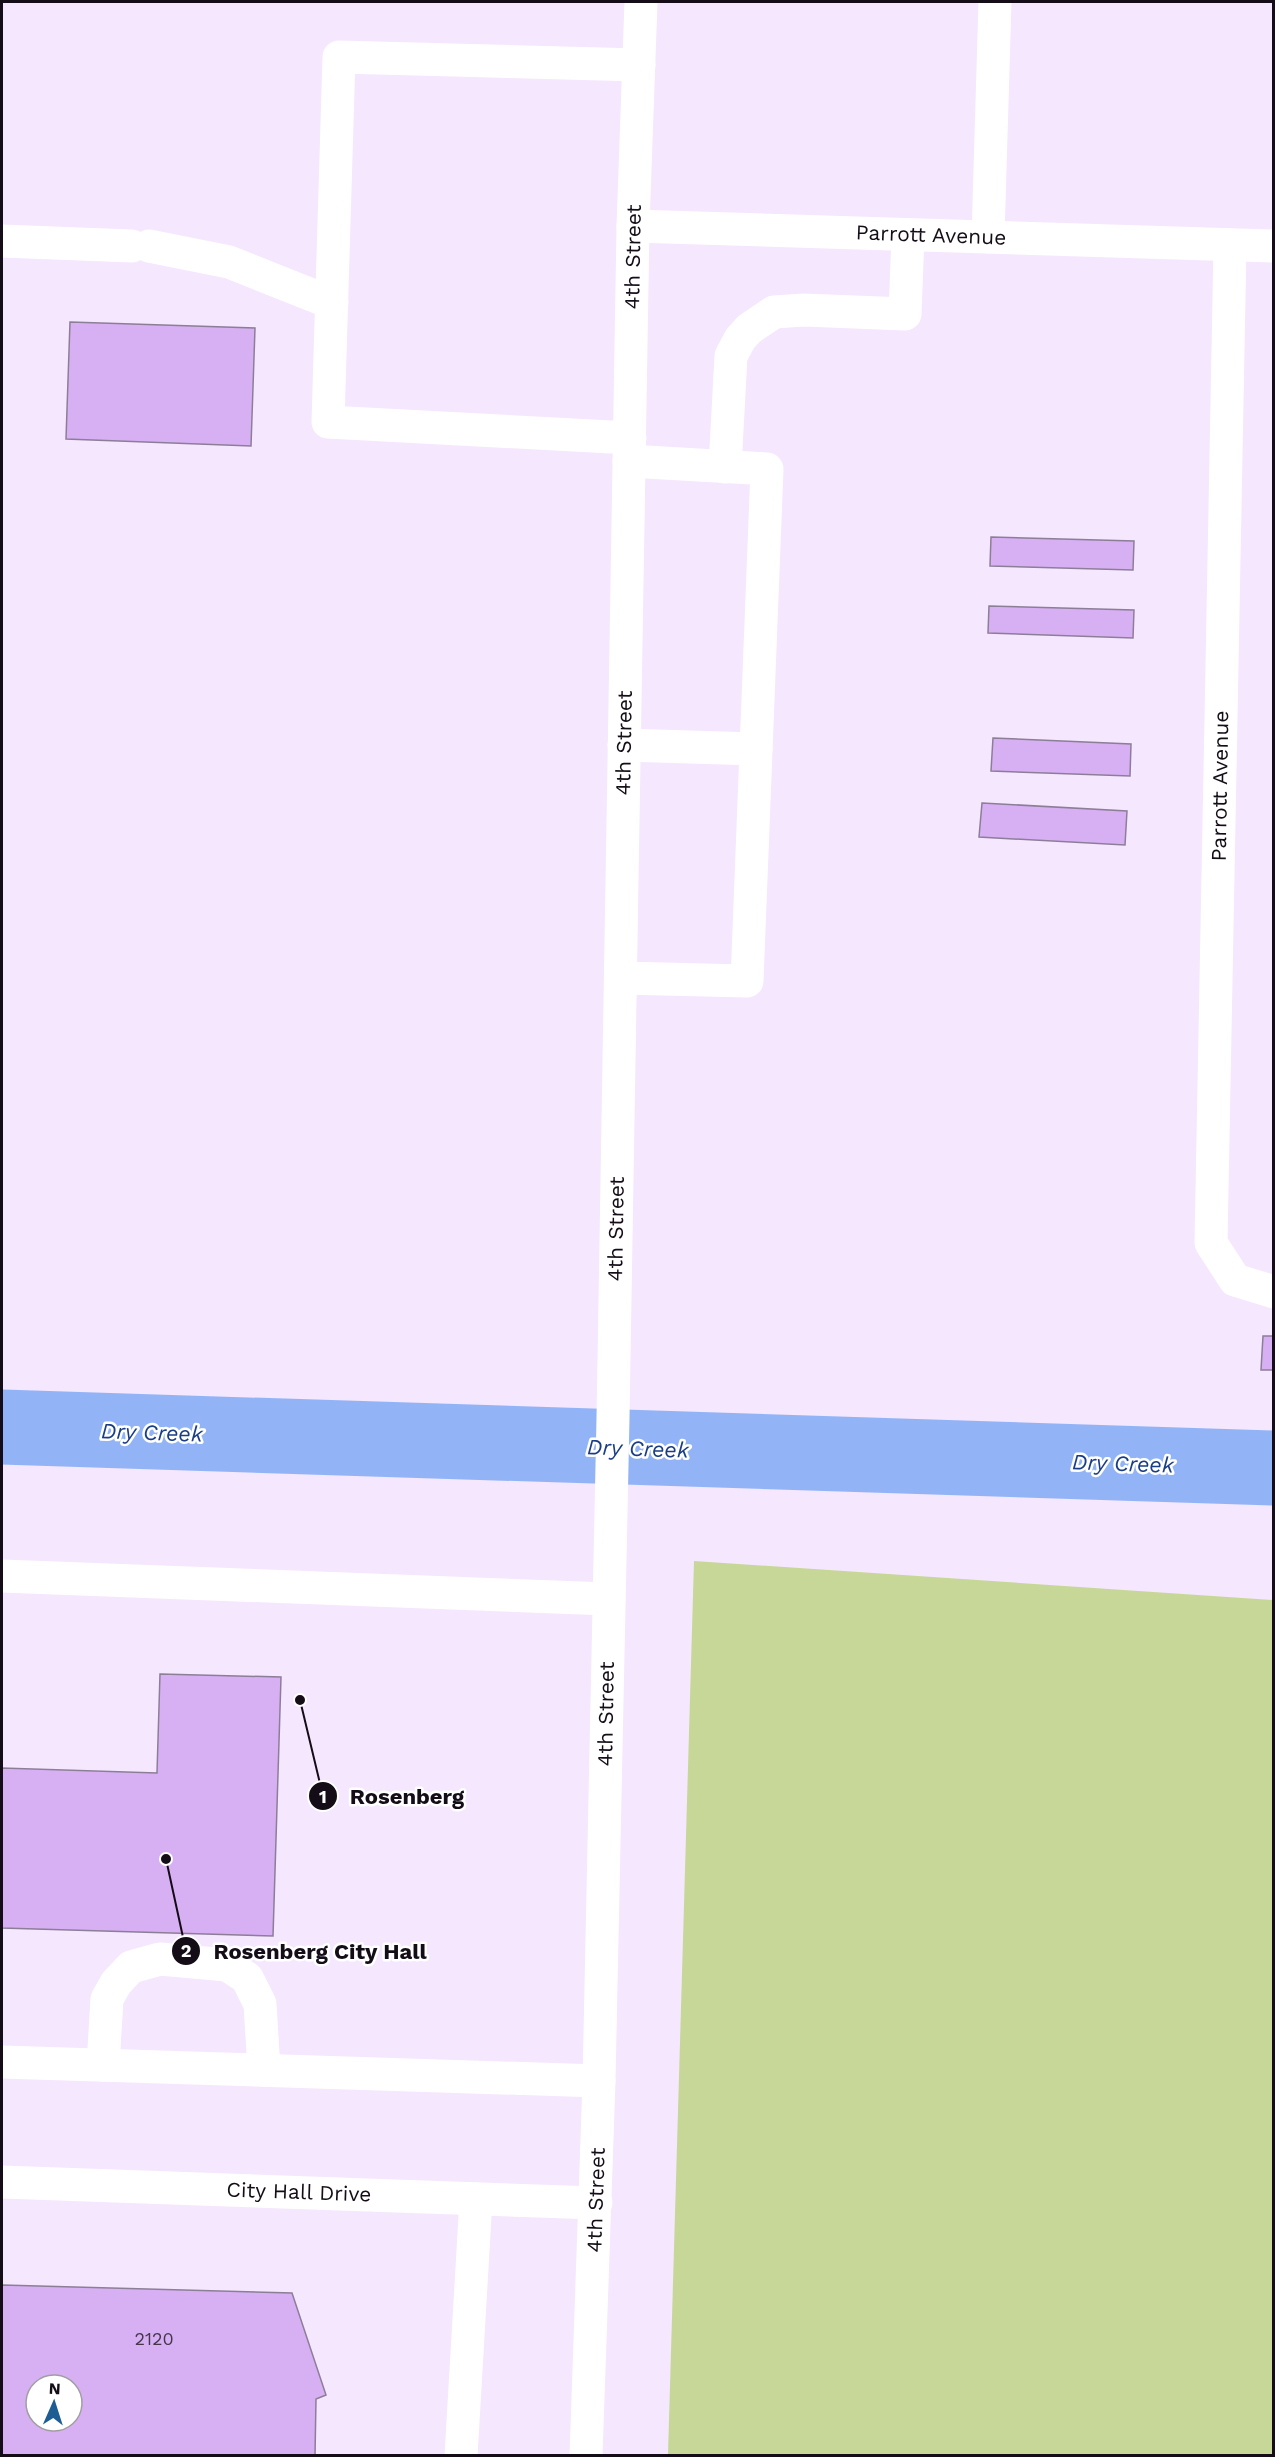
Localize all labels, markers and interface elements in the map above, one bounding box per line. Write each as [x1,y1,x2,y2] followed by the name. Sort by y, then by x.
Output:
[619,204,646,310] street label: 4th Street
[855,219,1007,250] street label: Parrott Avenue
[610,690,637,796] street label: 4th Street
[1206,710,1233,862] street label: Parrott Avenue
[602,1176,629,1282] street label: 4th Street
[101,1418,204,1447] water label: Dry Creek
[587,1434,690,1463] water label: Dry Creek
[1072,1449,1175,1478] water label: Dry Creek
[592,1661,619,1767] street label: 4th Street
[308,1776,476,1816] callout: Rosenberg
[350,1784,465,1809] text: Rosenberg
[319,1786,327,1807] text: 1
[171,1931,439,1971] callout: Rosenberg City Hall
[213,1939,427,1964] text: Rosenberg City Hall
[181,1940,191,1961] text: 2
[581,2147,610,2253] street label: 4th Street
[226,2176,372,2207] street label: City Hall Drive
[134,2328,174,2349] house number: 2120
[24,2373,84,2433] north arrow
[48,2379,61,2398] text: N

